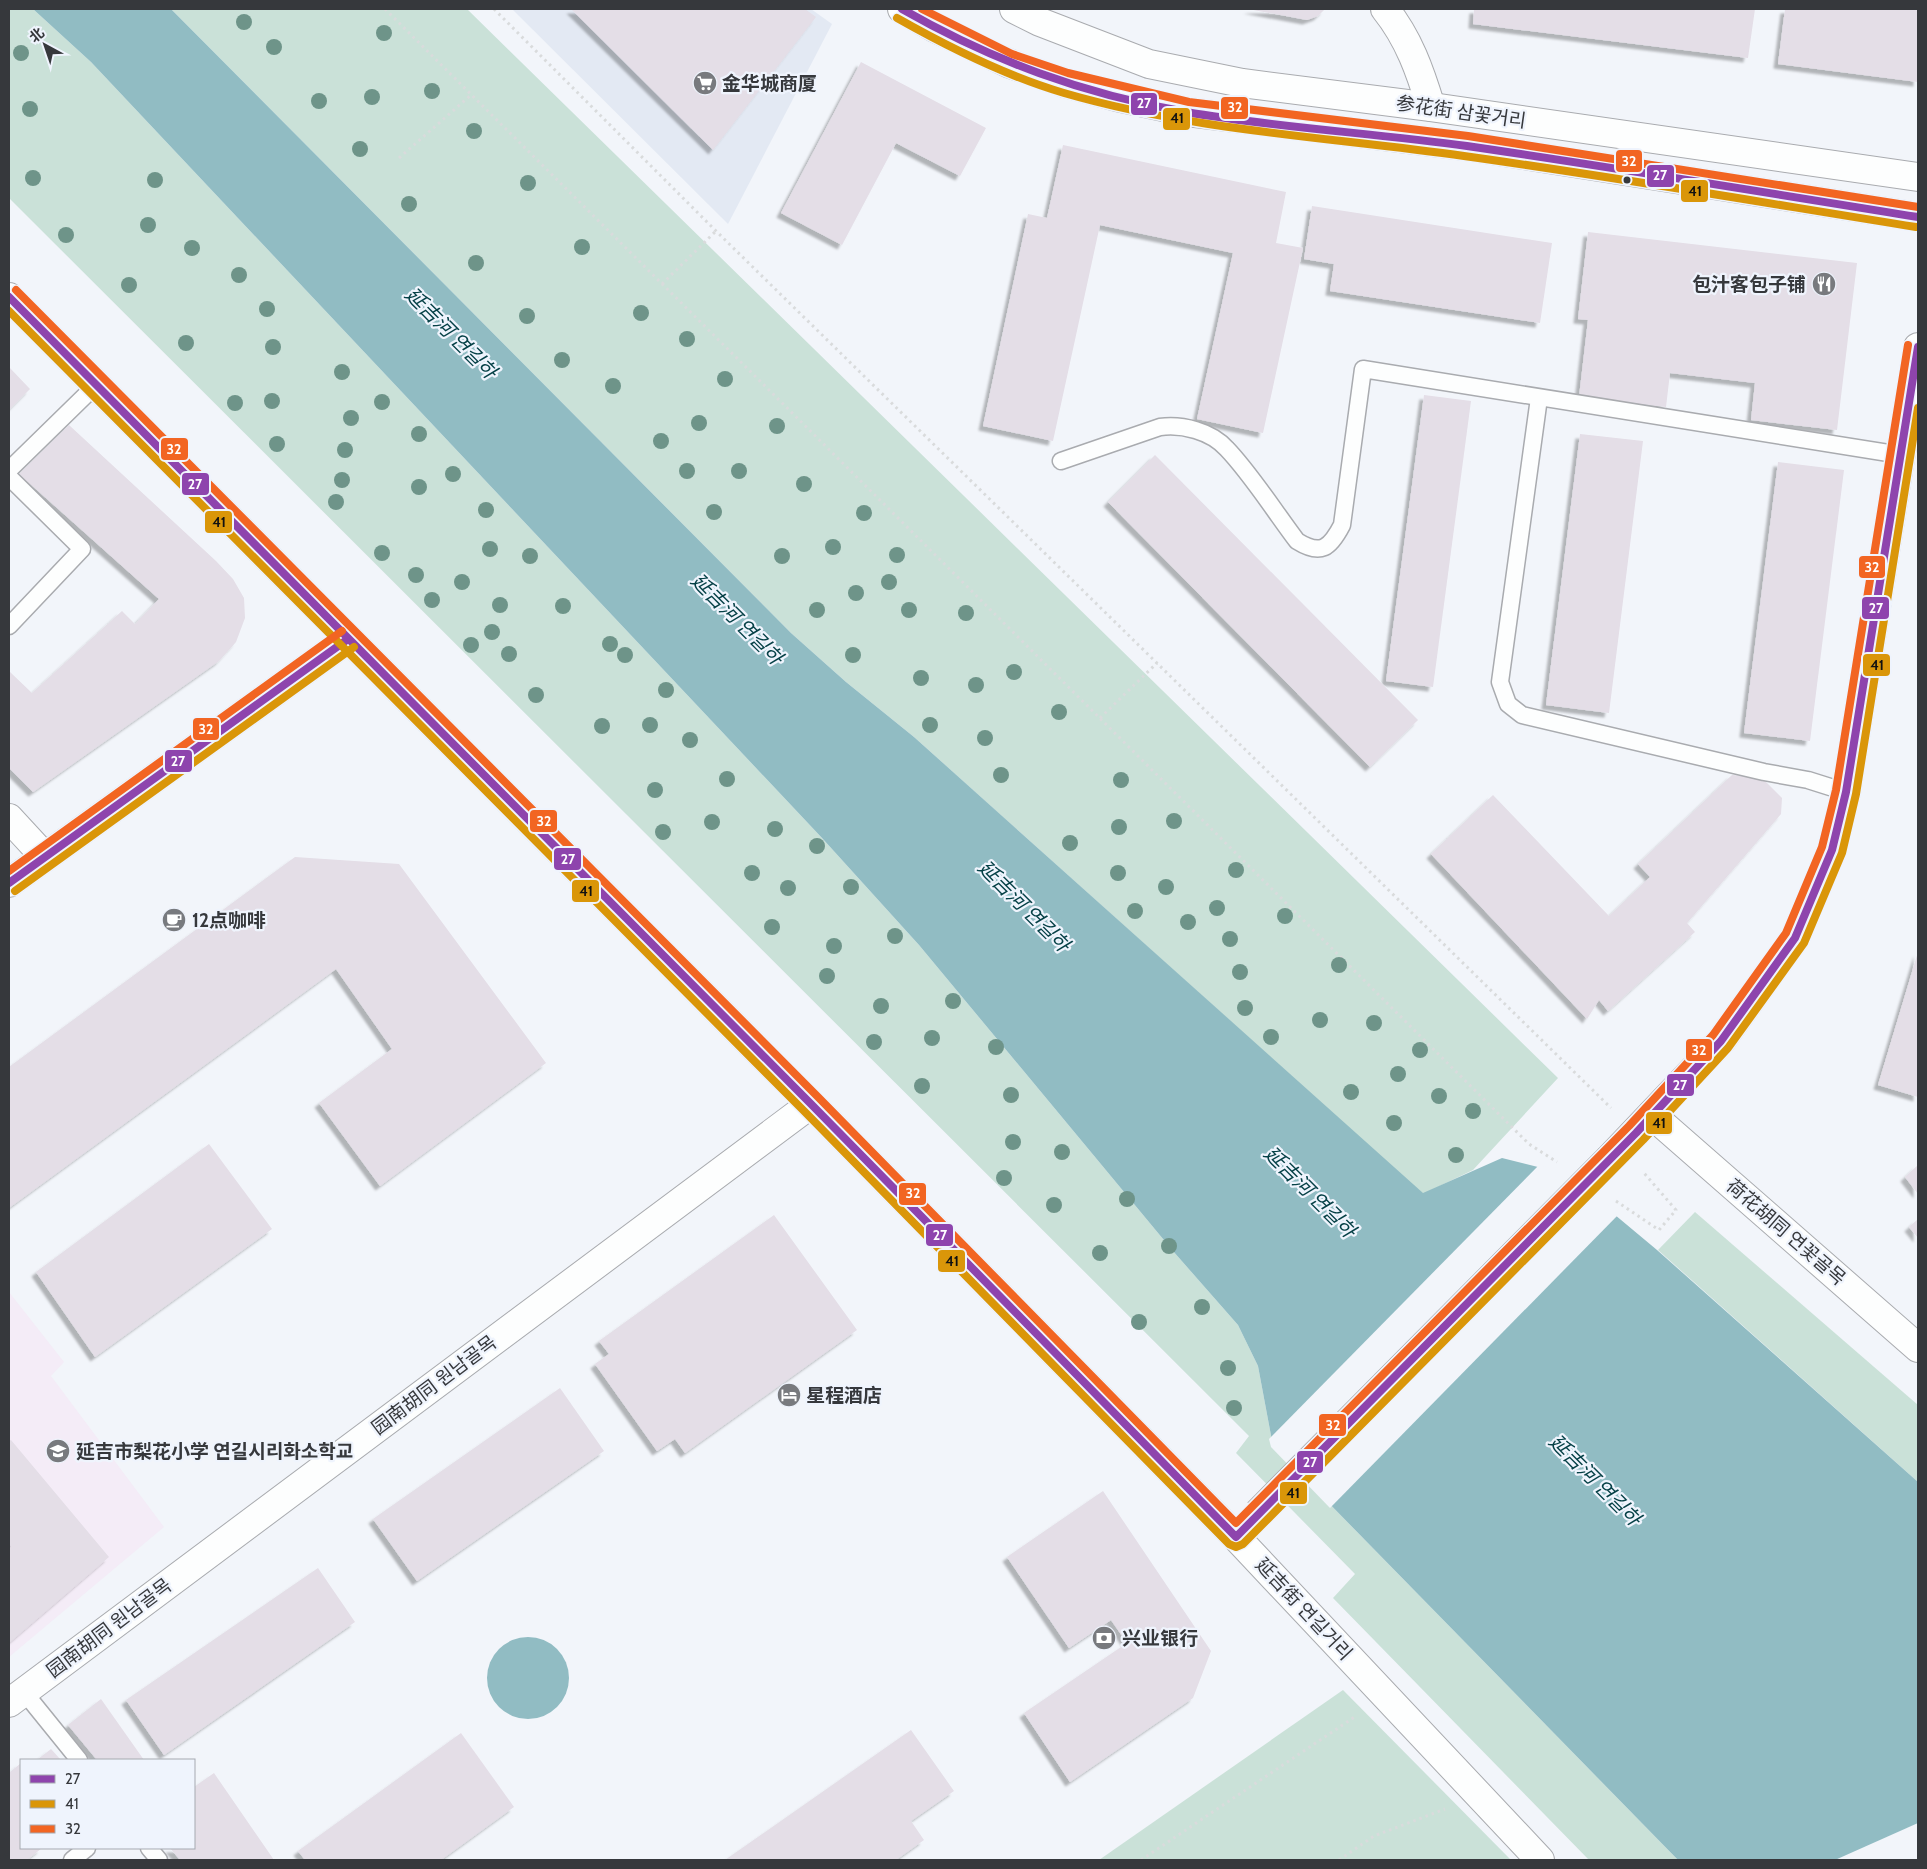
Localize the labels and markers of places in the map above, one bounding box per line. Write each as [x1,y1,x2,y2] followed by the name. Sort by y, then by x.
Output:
[692,70,718,96] supermarket icon: 金华城商厦
[722,72,817,95] place label: 金华城商厦
[1622,175,1632,185] unlabelled marker
[1811,271,1837,297] restaurant icon: 包汁客包子铺
[1692,273,1806,296] place label: 包汁客包子铺
[161,907,187,933] cafe icon: 12点咖啡
[192,909,266,932] place label: 12点咖啡
[776,1382,802,1408] hotel icon: 星程酒店
[806,1384,882,1407] place label: 星程酒店
[45,1438,71,1464] school or university icon: 延吉市梨花小学 연길시리화소학교
[76,1440,353,1463] place label: 延吉市梨花小学 연길시리화소학교
[1091,1625,1117,1651] bank icon: 兴业银行
[1122,1627,1198,1650] place label: 兴业银行

